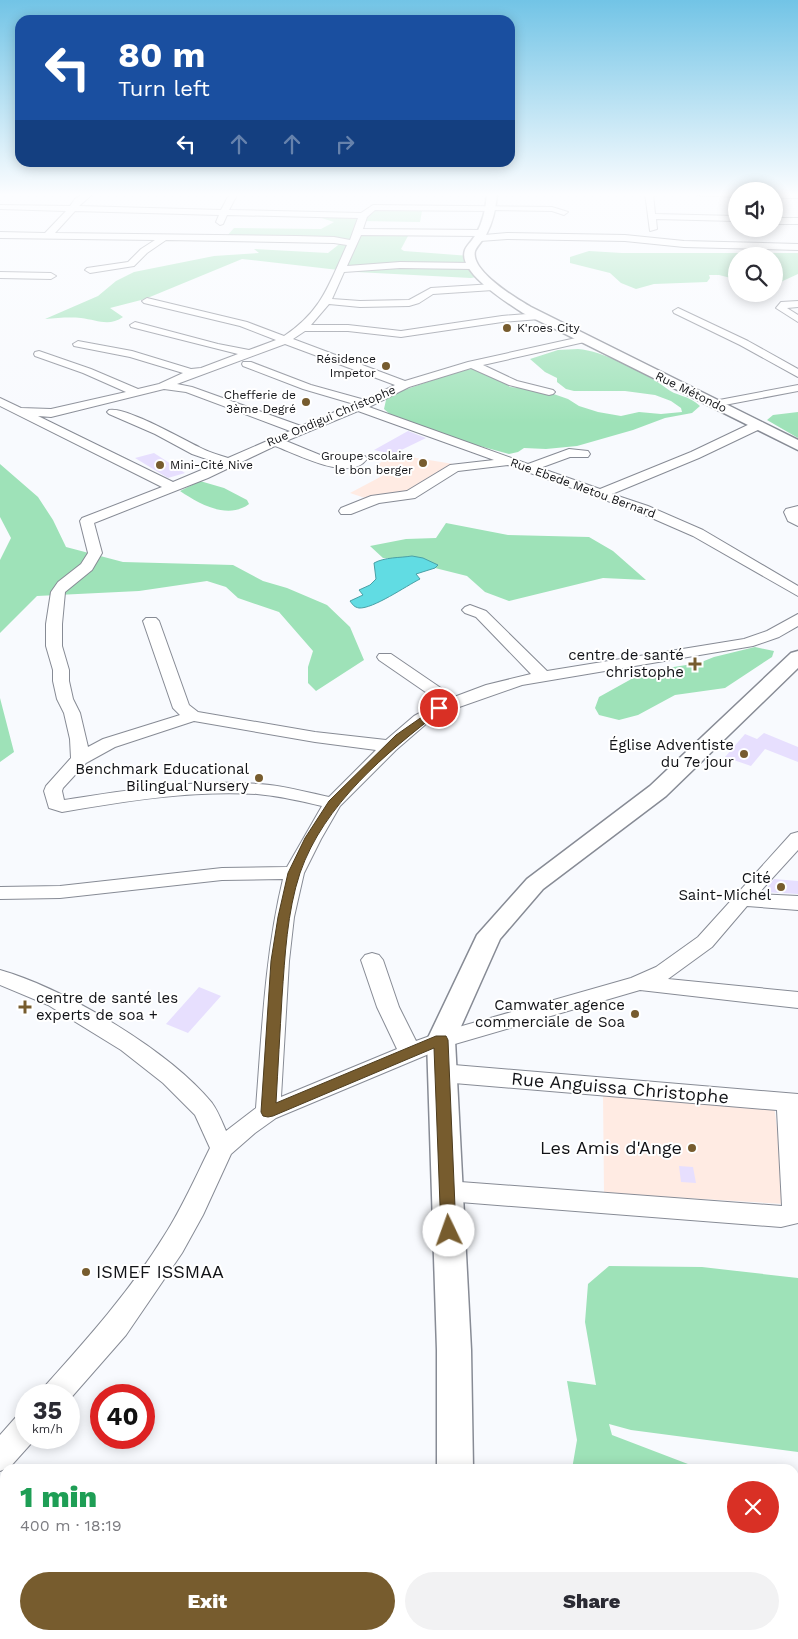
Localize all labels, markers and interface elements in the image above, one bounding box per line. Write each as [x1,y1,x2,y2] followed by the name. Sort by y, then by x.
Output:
[118,34,205,76] text: 80 m
[35,35,100,100] icon: left
[118,76,210,101] text: Turn left
[172,130,200,158] icon: left
[225,130,253,158] icon: ahead
[278,130,306,158] icon: ahead
[331,130,359,158] icon: right
[728,182,783,302] map controls
[728,182,783,237] button: sound
[728,247,783,302] button: search
[517,321,580,335] place label: K'roes City
[501,322,513,334] marker: K'roes City
[316,352,376,380] place label: Résidence Impetor
[380,360,392,372] marker: Résidence Impetor
[653,369,729,415] street label: Rue Métondo
[264,382,398,450] street label: Rue Ondigui Christophe
[224,388,296,416] place label: Chefferie de 3ème Degré
[300,396,312,408] marker: Chefferie de 3ème Degré
[321,449,413,477] place label: Groupe scolaire le bon berger
[508,455,658,521] street label: Rue Ebede Metou Bernard
[417,457,429,469] marker: Groupe scolaire le bon berger
[170,458,253,472] place label: Mini-Cité Nive
[154,459,166,471] marker: Mini-Cité Nive
[568,646,684,681] place label: centre de santé christophe
[688,657,702,671] marker: centre de santé christophe
[418,687,460,729] pin
[425,694,453,722] icon: arrive
[609,736,734,771] place label: Église Adventiste du 7e jour
[738,748,750,760] marker: Église Adventiste du 7e jour
[75,760,249,795] place label: Benchmark Educational Bilingual Nursery
[253,772,265,784] marker: Benchmark Educational Bilingual Nursery
[678,869,771,904] place label: Cité Saint-Michel
[775,881,787,893] marker: Cité Saint-Michel
[36,989,178,1024] place label: centre de santé les experts de soa +
[475,996,626,1031] place label: Camwater agence commerciale de Soa
[18,1000,32,1014] marker: centre de santé les experts de soa +
[629,1008,641,1020] marker: Camwater agence commerciale de Soa
[510,1068,730,1107] street label: Rue Anguissa Christophe
[540,1137,682,1158] place label: Les Amis d'Ange
[686,1142,698,1154] marker: Les Amis d'Ange
[422,1204,474,1256] position arrow
[96,1261,224,1282] place label: ISMEF ISSMAA
[80,1266,92,1278] marker: ISMEF ISSMAA
[90,1384,155,1449] speed limit sign: 40
[33,1396,62,1425] text: 35
[32,1422,63,1436] text: km/h
[20,1479,97,1514] text: 1 min
[727,1481,779,1533] button: close
[20,1516,122,1535] text: 400 m · 18:19
[20,1572,395,1630] button: Exit
[405,1572,779,1630] button: Share

